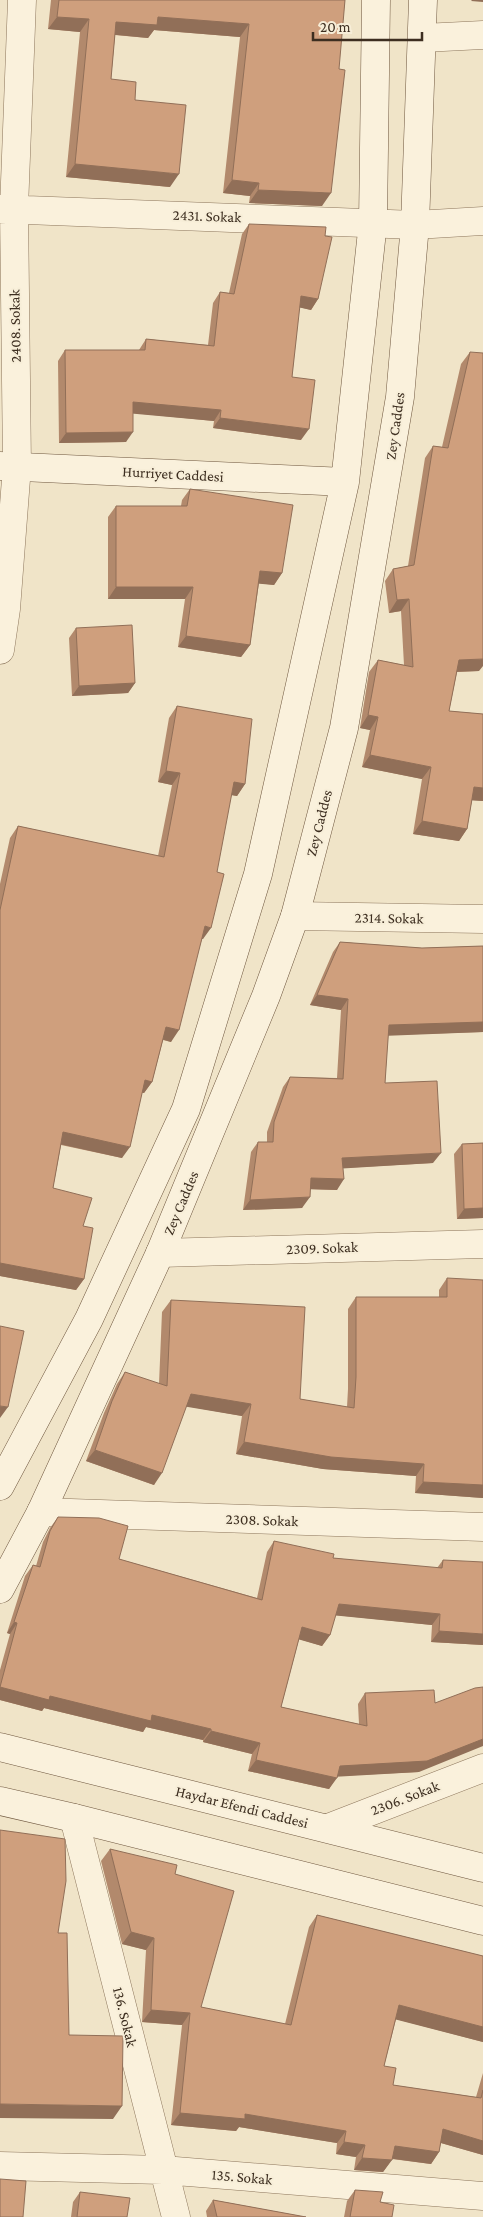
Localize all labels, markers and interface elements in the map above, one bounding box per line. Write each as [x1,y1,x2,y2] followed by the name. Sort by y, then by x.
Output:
[313,10,422,42] scale bar
[320,19,351,35] text: 20 m
[172,207,242,225] street label: 2431. Sokak
[6,288,24,363] street label: 2408. Sokak
[382,391,409,461] street label: Zey Caddes
[122,463,224,486] street label: Hurriyet Caddesi
[303,788,336,858] street label: Zey Caddes
[354,909,424,927] street label: 2314. Sokak
[160,1168,203,1238] street label: Zey Caddes
[286,1239,359,1257] street label: 2309. Sokak
[225,1511,299,1529] street label: 2308. Sokak
[368,1777,442,1818] street label: 2306. Sokak
[174,1783,310,1832] street label: Haydar Efendi Caddesi
[110,1985,140,2050] street label: 136. Sokak
[211,2166,274,2188] street label: 135. Sokak

